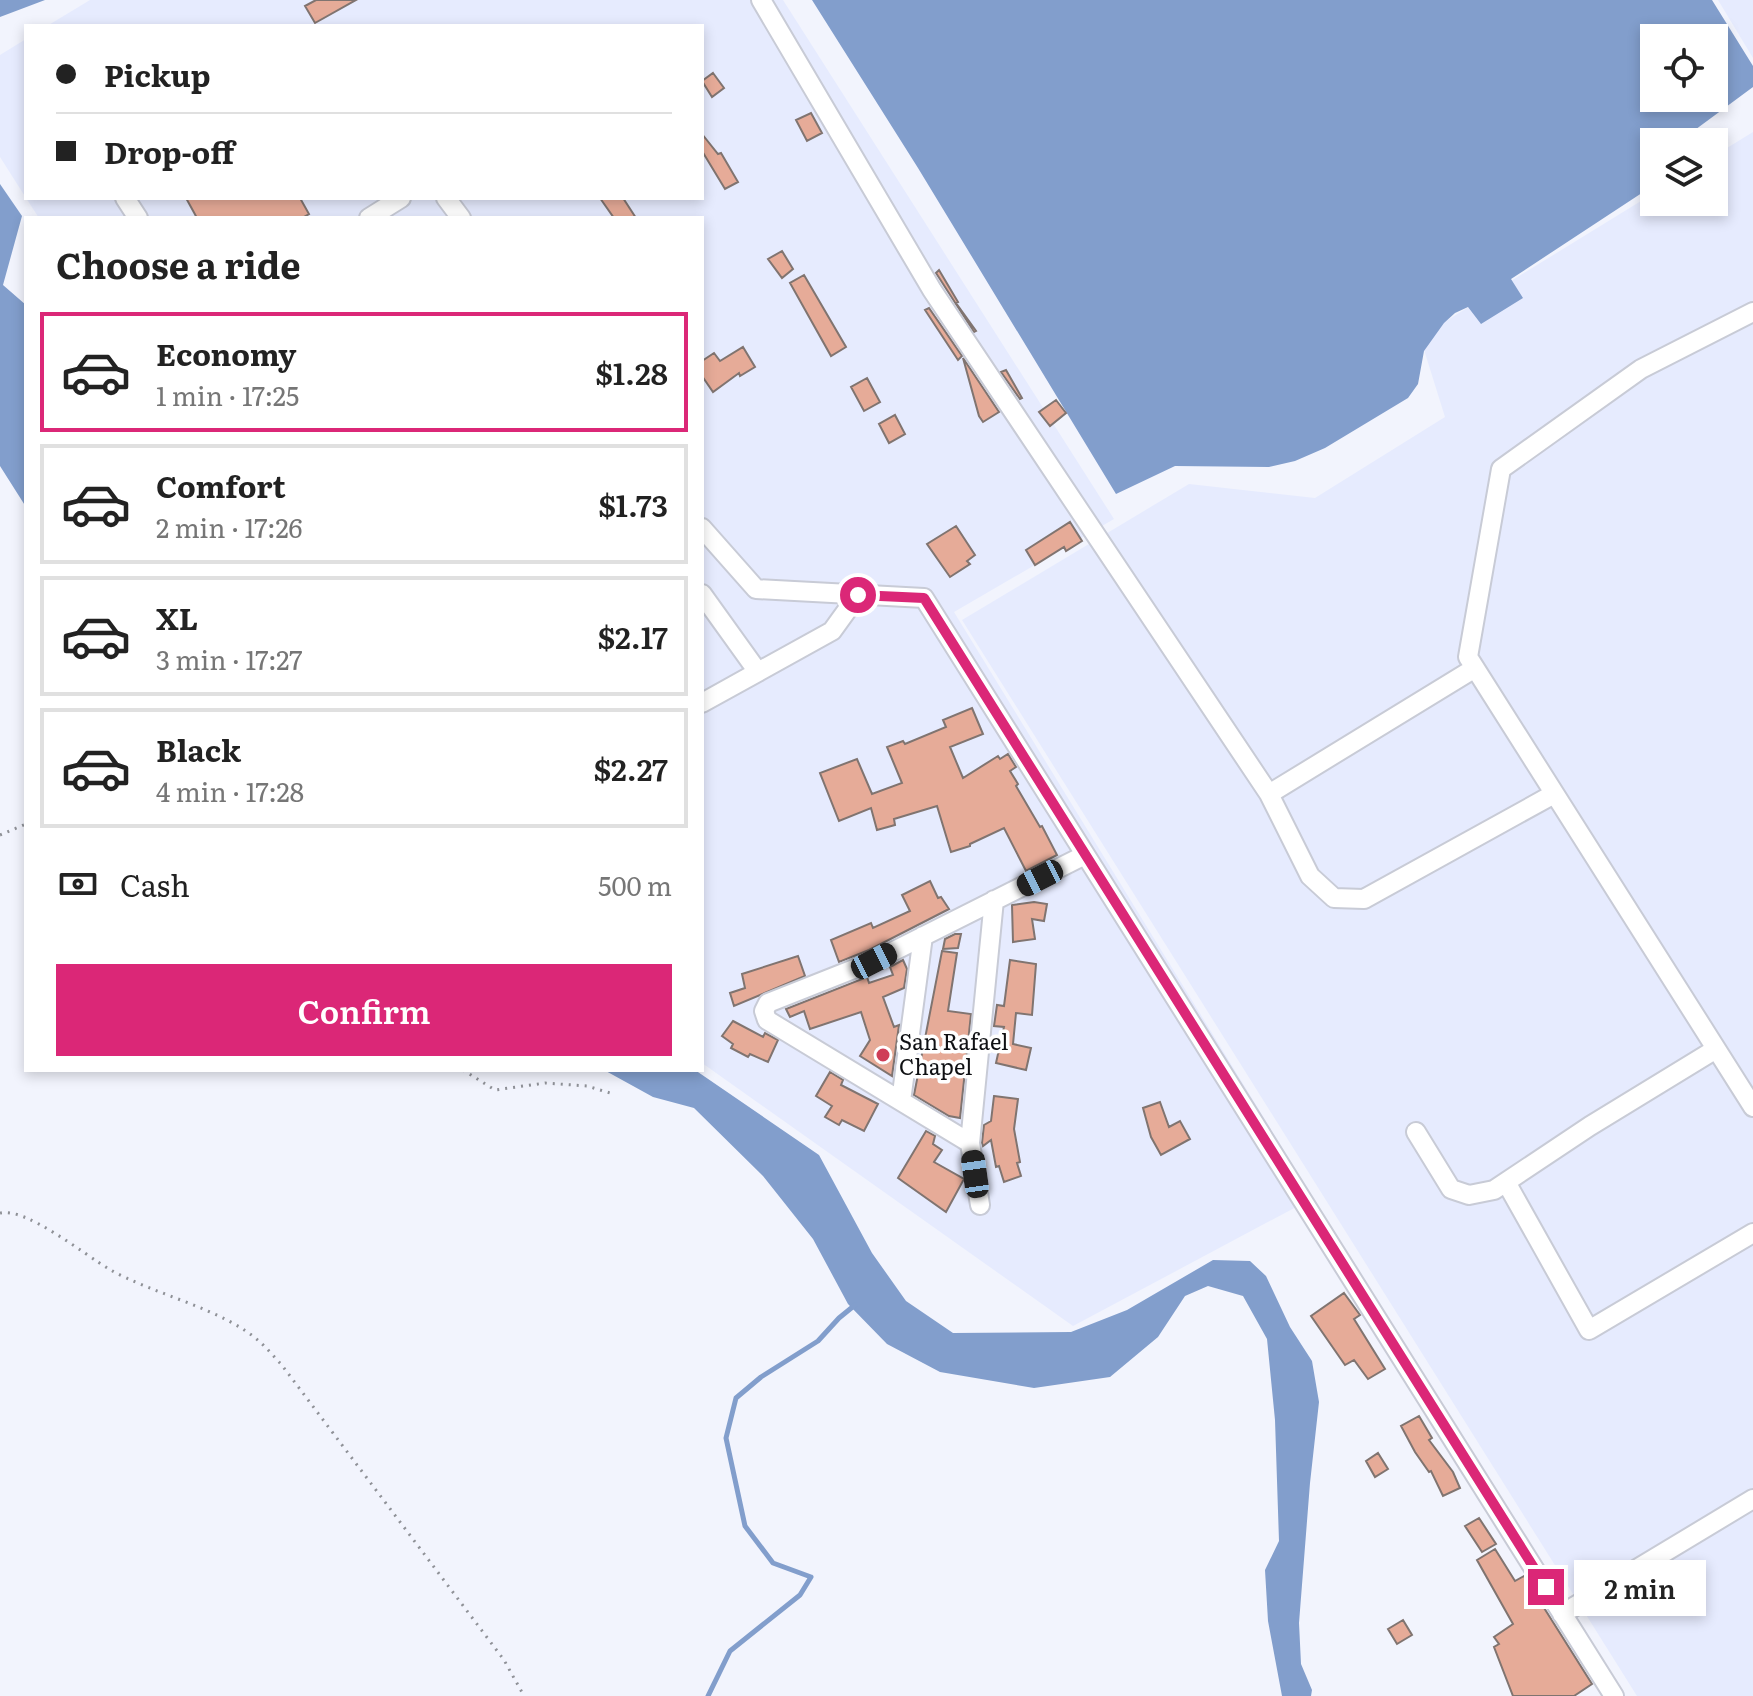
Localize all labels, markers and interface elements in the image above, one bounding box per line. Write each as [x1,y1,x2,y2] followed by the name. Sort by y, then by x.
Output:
[1640,24,1728,216] map controls
[1640,24,1728,112] button: locate
[104,52,211,96] text: Pickup
[1640,128,1728,216] button: layers
[104,129,234,173] text: Drop-off
[56,237,301,290] text: Choose a ride
[156,331,296,375] text: Economy
[60,336,132,408] icon: car
[595,350,668,394] text: $1.28
[156,375,299,414] text: 1 min · 17:25
[156,463,286,507] text: Comfort
[60,468,132,540] icon: car
[598,482,668,526] text: $1.73
[156,507,303,546] text: 2 min · 17:26
[840,577,876,613] route start
[156,595,198,639] text: XL
[60,600,132,672] icon: car
[598,614,668,658] text: $2.17
[156,639,302,678] text: 3 min · 17:27
[156,727,241,771] text: Black
[60,732,132,804] icon: car
[594,746,668,790] text: $2.27
[156,771,304,810] text: 4 min · 17:28
[1013,856,1067,900] car
[56,862,100,906] icon: cash
[120,862,190,906] text: Cash
[598,865,672,904] text: 500 m
[847,939,901,983] car
[56,964,672,1056] button: Confirm
[899,1024,1009,1082] place label: San Rafael Chapel
[874,1046,892,1064] marker: San Rafael Chapel
[960,1149,990,1199] car
[1574,1559,1706,1615] callout: 2 min
[1604,1568,1676,1607] text: 2 min
[1528,1569,1564,1605] route end

